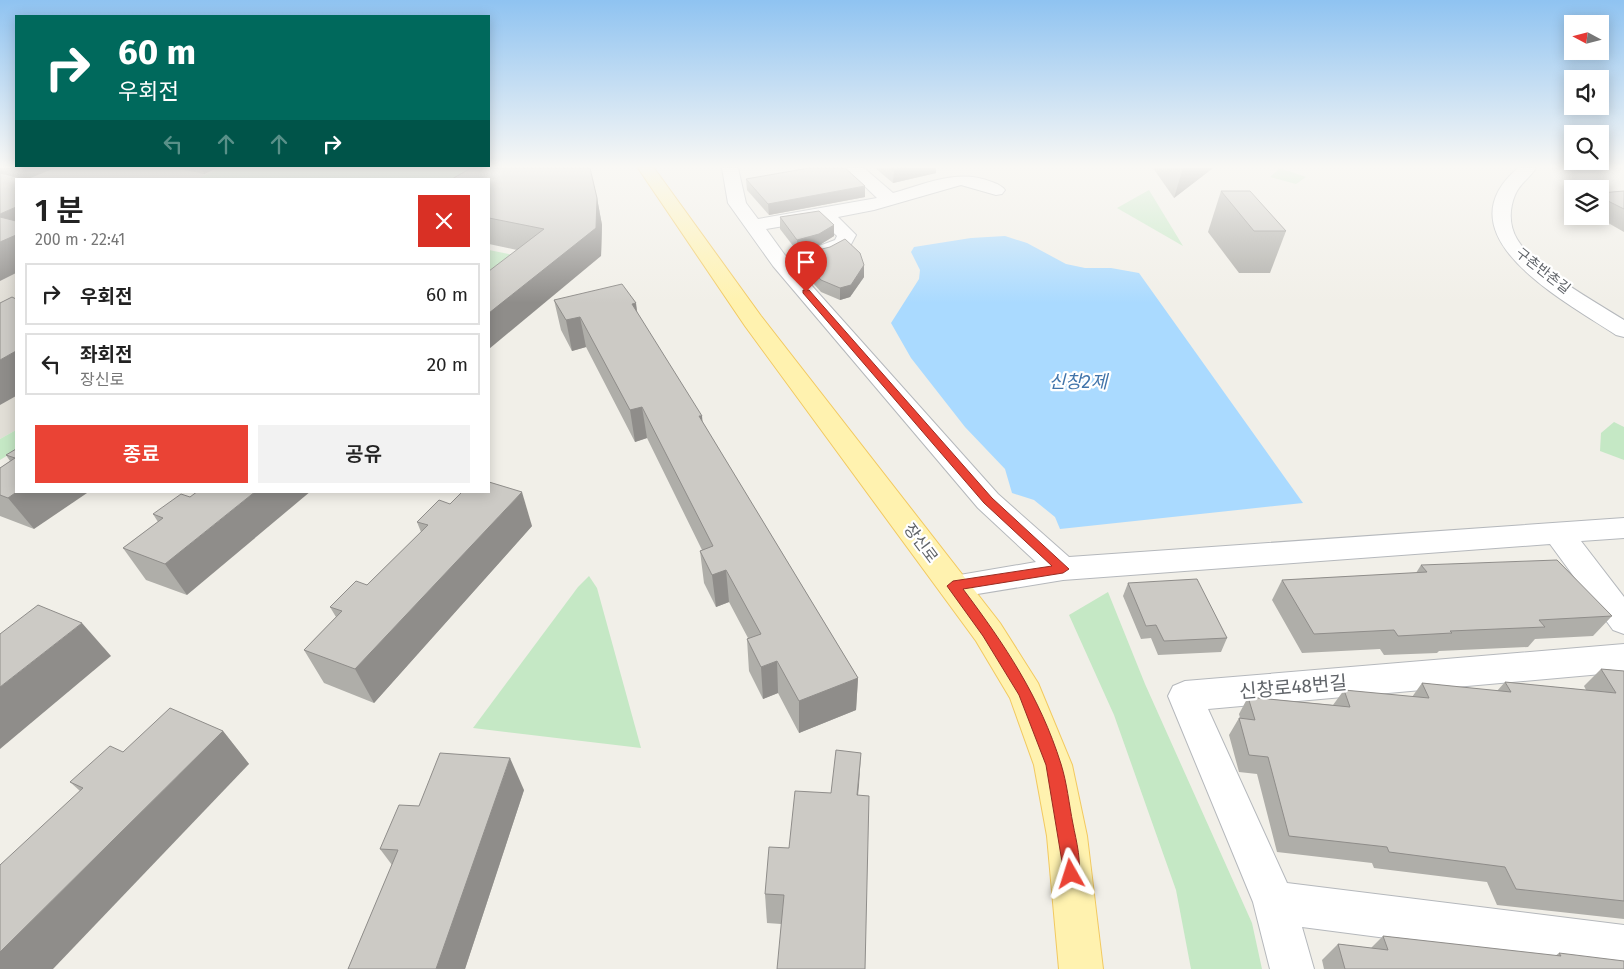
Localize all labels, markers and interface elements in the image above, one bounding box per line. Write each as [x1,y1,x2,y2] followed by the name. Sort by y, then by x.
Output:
[1564,15,1609,60] north arrow
[1564,15,1609,225] map controls
[118,31,196,73] text: 60 m
[35,35,100,100] icon: right
[1564,70,1609,115] button: sound
[118,78,179,105] text: 우회전
[1564,125,1609,170] button: search
[159,130,187,158] icon: left
[212,130,240,158] icon: ahead
[265,130,293,158] icon: ahead
[318,130,346,158] icon: right
[1564,180,1609,225] button: layers
[35,193,84,229] text: 1 분
[418,195,470,247] button: close
[35,230,125,249] text: 200 m · 22:41
[785,241,827,292] pin
[1512,244,1574,298] street label: 구촌반촌길
[792,248,820,276] icon: arrive
[37,280,65,308] icon: right
[426,283,468,306] text: 60 m
[80,285,132,308] text: 우회전
[80,343,132,366] text: 좌회전
[37,350,65,378] icon: left
[427,353,468,376] text: 20 m
[80,370,124,389] text: 장신로
[1049,371,1110,393] water label: 신창2제
[35,425,248,483] button: 종료
[258,425,470,483] button: 공유
[900,520,942,567] street label: 장신로
[1238,671,1348,703] street label: 신창로48번길
[1044,847,1096,899] position arrow

